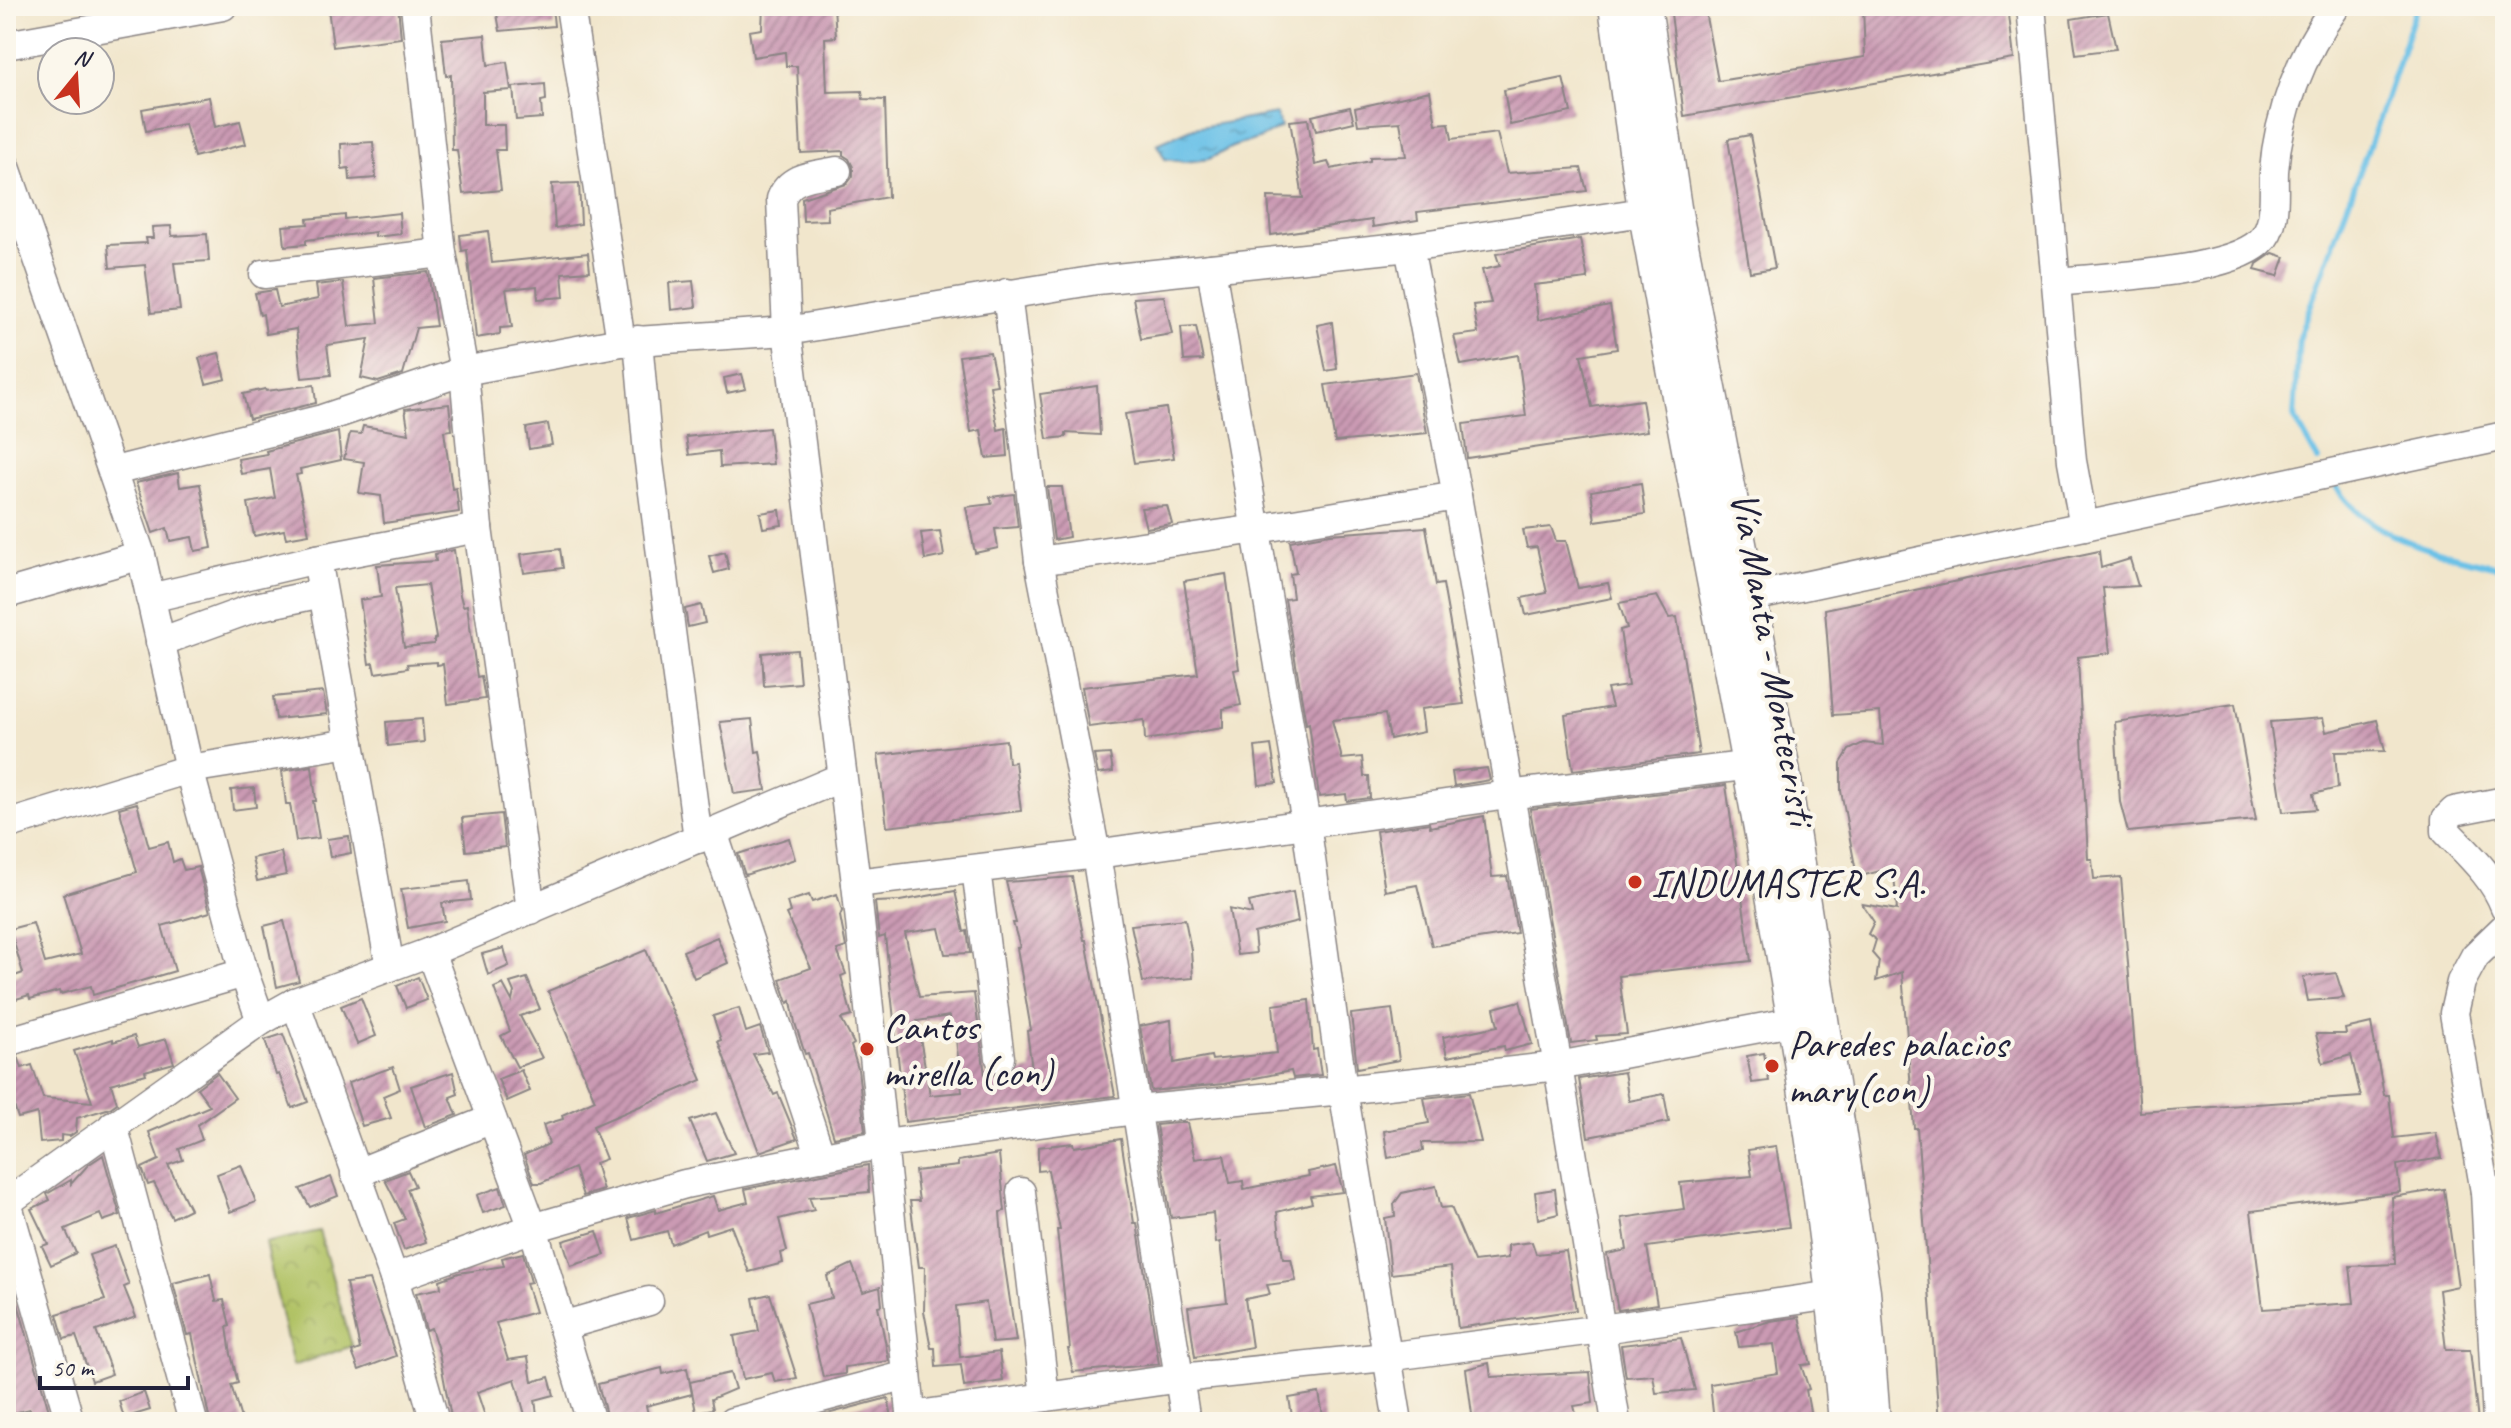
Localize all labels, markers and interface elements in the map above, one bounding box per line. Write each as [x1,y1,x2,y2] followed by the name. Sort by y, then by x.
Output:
[36,36,116,116] north arrow
[71,43,96,74] text: N
[1719,488,1828,833] street label: Vía Manta - Montecristi
[1651,858,1925,908] place label: INDUMASTER S.A.
[1626,873,1644,891] marker: INDUMASTER S.A.
[883,1002,1054,1098] place label: Cantos mirella (con)
[1788,1019,2011,1115] place label: Paredes palacios mary(con)
[858,1040,876,1058] marker: Cantos mirella (con)
[1763,1057,1781,1075] marker: Paredes palacios mary(con)
[40,1340,188,1390] scale bar
[52,1353,95,1383] text: 50 m

